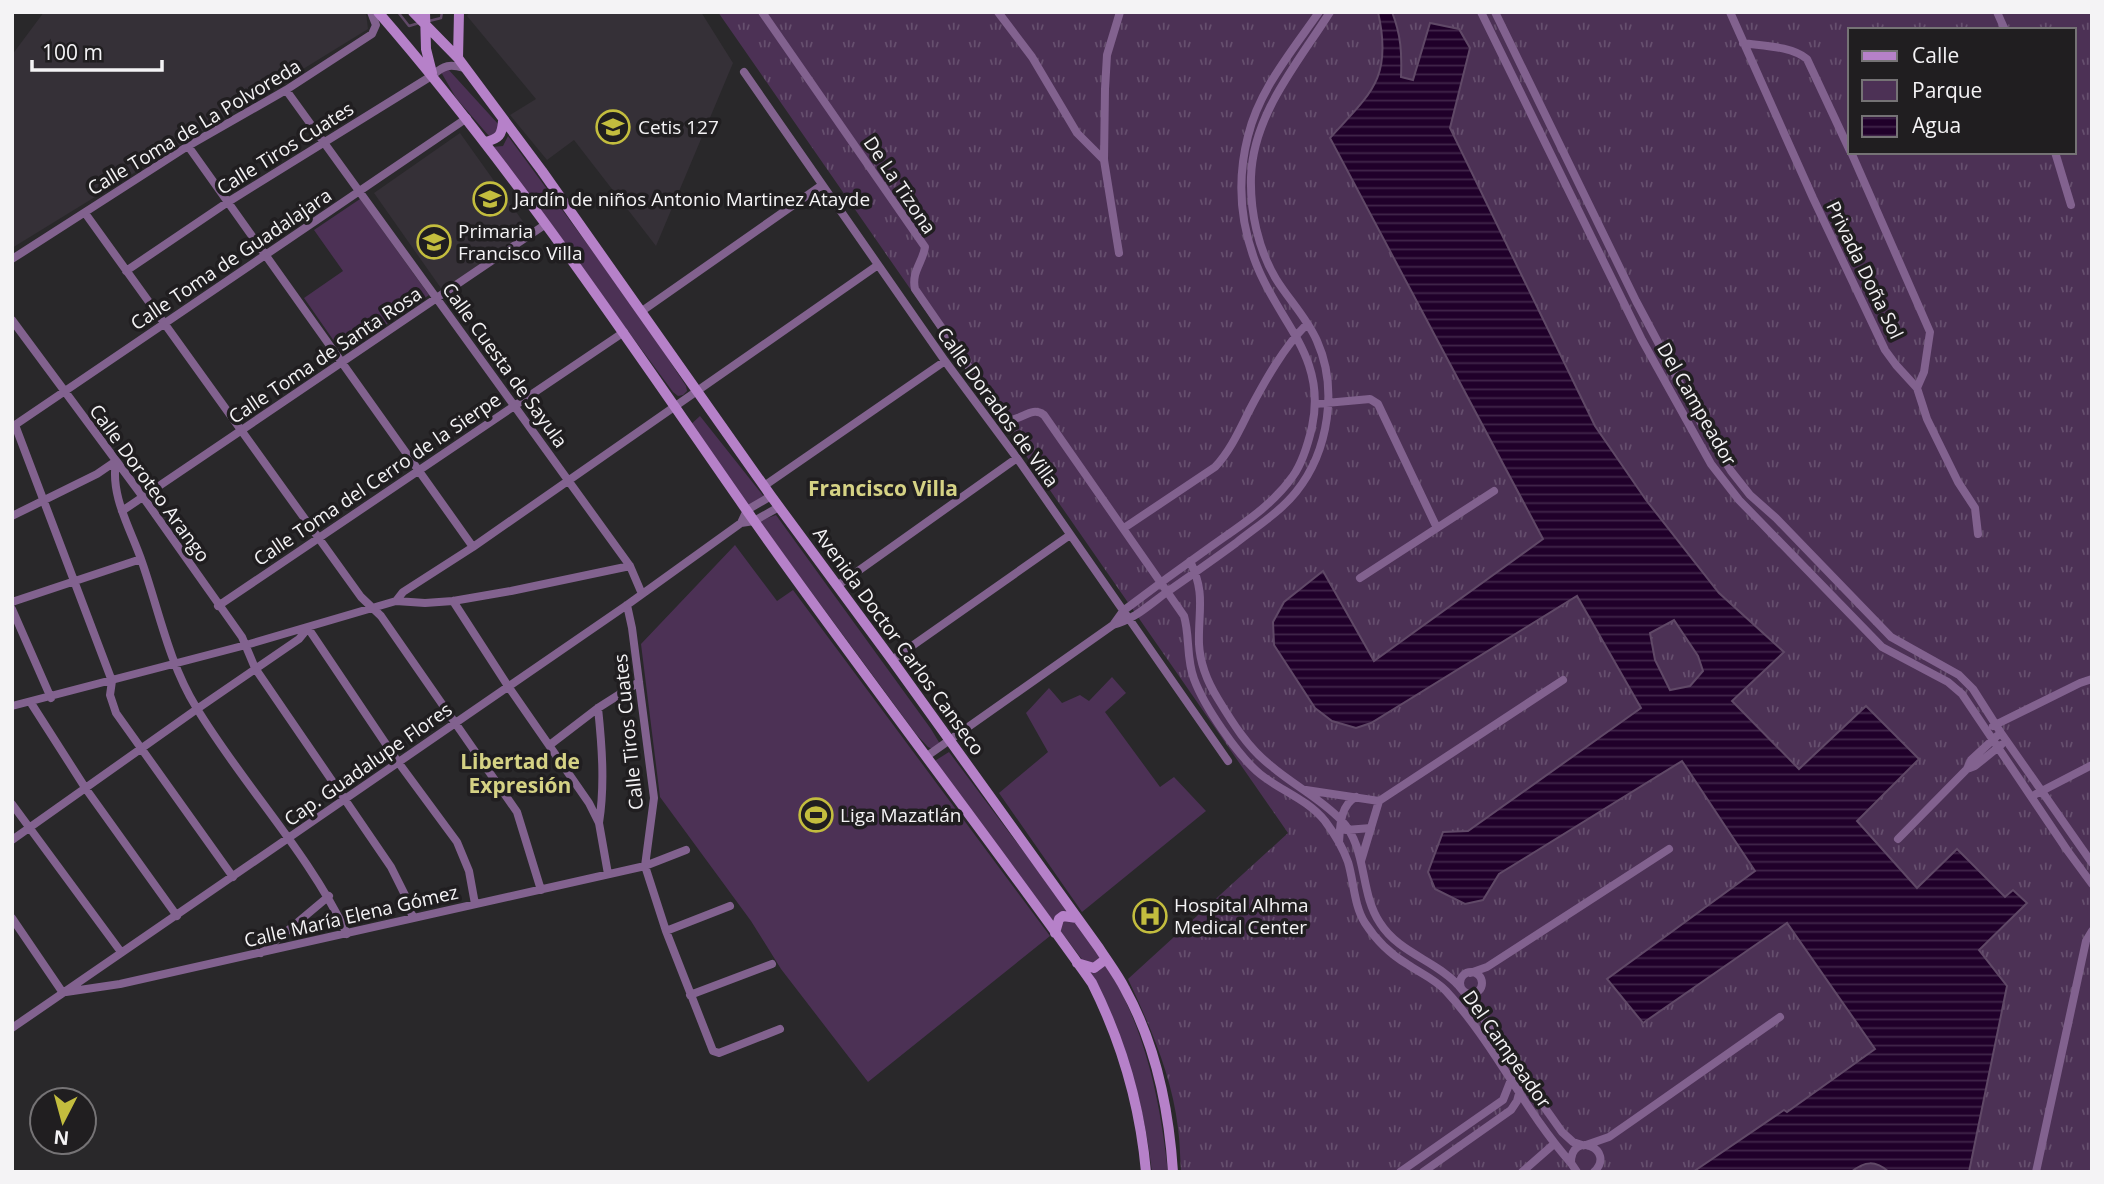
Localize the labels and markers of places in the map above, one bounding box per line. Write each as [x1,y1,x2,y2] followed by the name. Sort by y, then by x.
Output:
[594,108,632,146] school or university icon: Cetis 127
[638,114,719,140] place label: Cetis 127
[471,180,509,218] school or university icon: Jardín de niños Antonio Martinez Atayde
[512,186,870,212] place label: Jardín de niños Antonio Martinez Atayde
[458,218,582,266] place label: Primaria Francisco Villa
[415,223,453,261] school or university icon: Primaria Francisco Villa
[797,796,835,834] sports icon: Liga Mazatlán
[840,802,961,828] place label: Liga Mazatlán
[1174,892,1309,940] place label: Hospital Alhma Medical Center
[1131,897,1169,935] hospital icon: Hospital Alhma Medical Center

